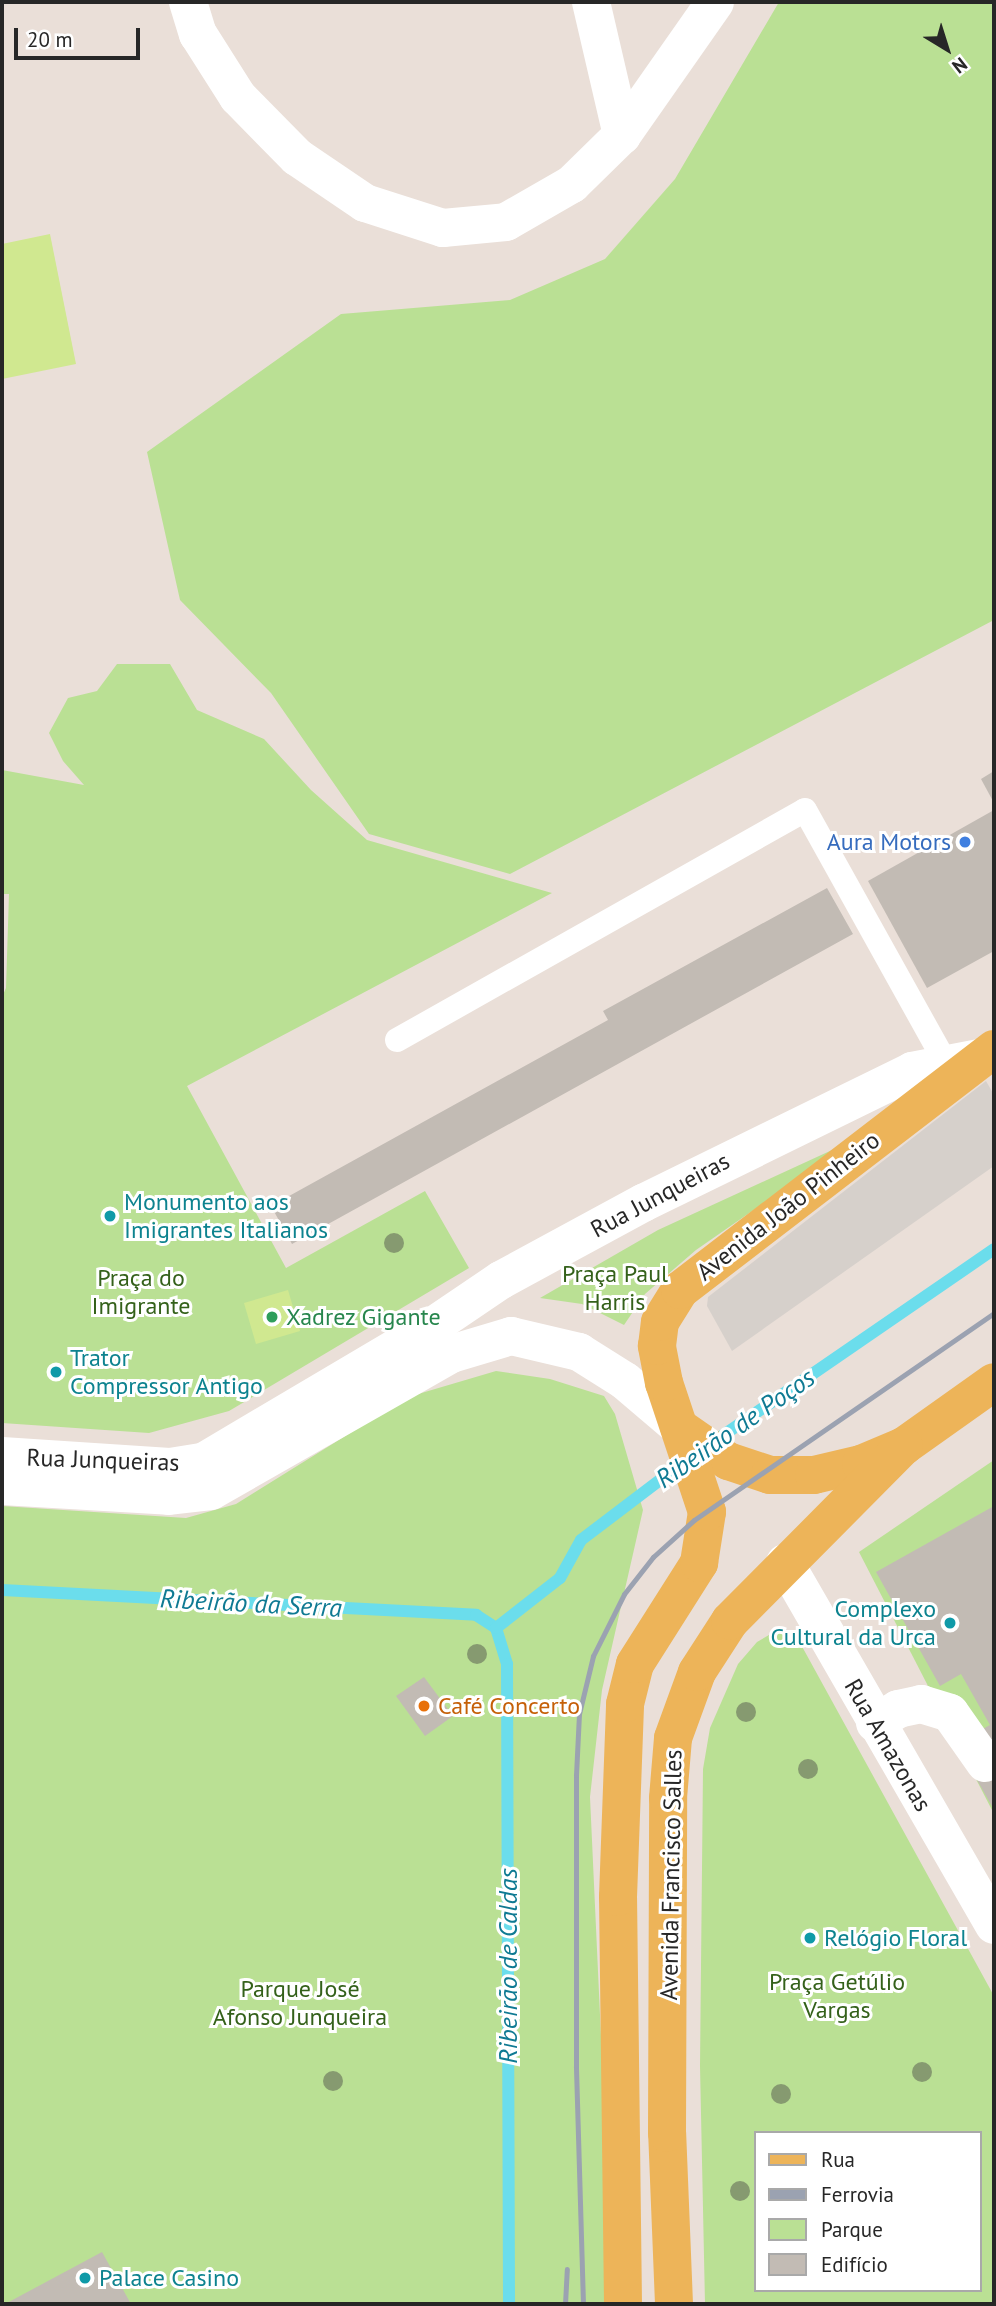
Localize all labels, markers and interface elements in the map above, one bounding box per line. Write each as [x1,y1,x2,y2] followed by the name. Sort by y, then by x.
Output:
[18,14,144,58] scale bar
[912,14,982,84] north arrow
[27,26,73,53] text: 20 m
[948,52,972,79] text: N
[827,828,951,856] place label: Aura Motors
[957,834,973,850] marker: Aura Motors
[691,1126,885,1286] street label: Avenida João Pinheiro
[586,1146,734,1244] street label: Rua Junqueiras
[124,1188,328,1244] place label: Monumento aos Imigrantes Italianos
[102,1208,118,1224] marker: Monumento aos Imigrantes Italianos
[562,1260,668,1316] park label: Praça Paul Harris
[91,1264,191,1320] park label: Praça do Imigrante
[286,1303,441,1331] place label: Xadrez Gigante
[264,1309,280,1325] marker: Xadrez Gigante
[70,1344,264,1400] place label: Trator Compressor Antigo
[650,1362,820,1494] water label: Ribeirão de Poços
[48,1364,64,1380] marker: Trator Compressor Antigo
[26,1443,180,1477] street label: Rua Junqueiras
[159,1583,343,1623] water label: Ribeirão da Serra
[770,1595,936,1651] place label: Complexo Cultural da Urca
[942,1615,958,1631] marker: Complexo Cultural da Urca
[838,1673,938,1817] street label: Rua Amazonas
[438,1692,580,1720] place label: Café Concerto
[416,1698,432,1714] marker: Café Concerto
[654,1749,688,2001] street label: Avenida Francisco Salles
[492,1868,524,2064] water label: Ribeirão de Caldas
[824,1924,967,1952] place label: Relógio Floral
[802,1930,818,1946] marker: Relógio Floral
[769,1968,905,2024] park label: Praça Getúlio Vargas
[213,1975,387,2031] park label: Parque José Afonso Junqueira
[754,2131,982,2292] legend
[821,2146,855,2173] text: Rua
[821,2181,894,2208] text: Ferrovia
[821,2216,883,2243] text: Parque
[821,2251,888,2278] text: Edifício
[99,2264,239,2292] place label: Palace Casino
[77,2270,93,2286] marker: Palace Casino

